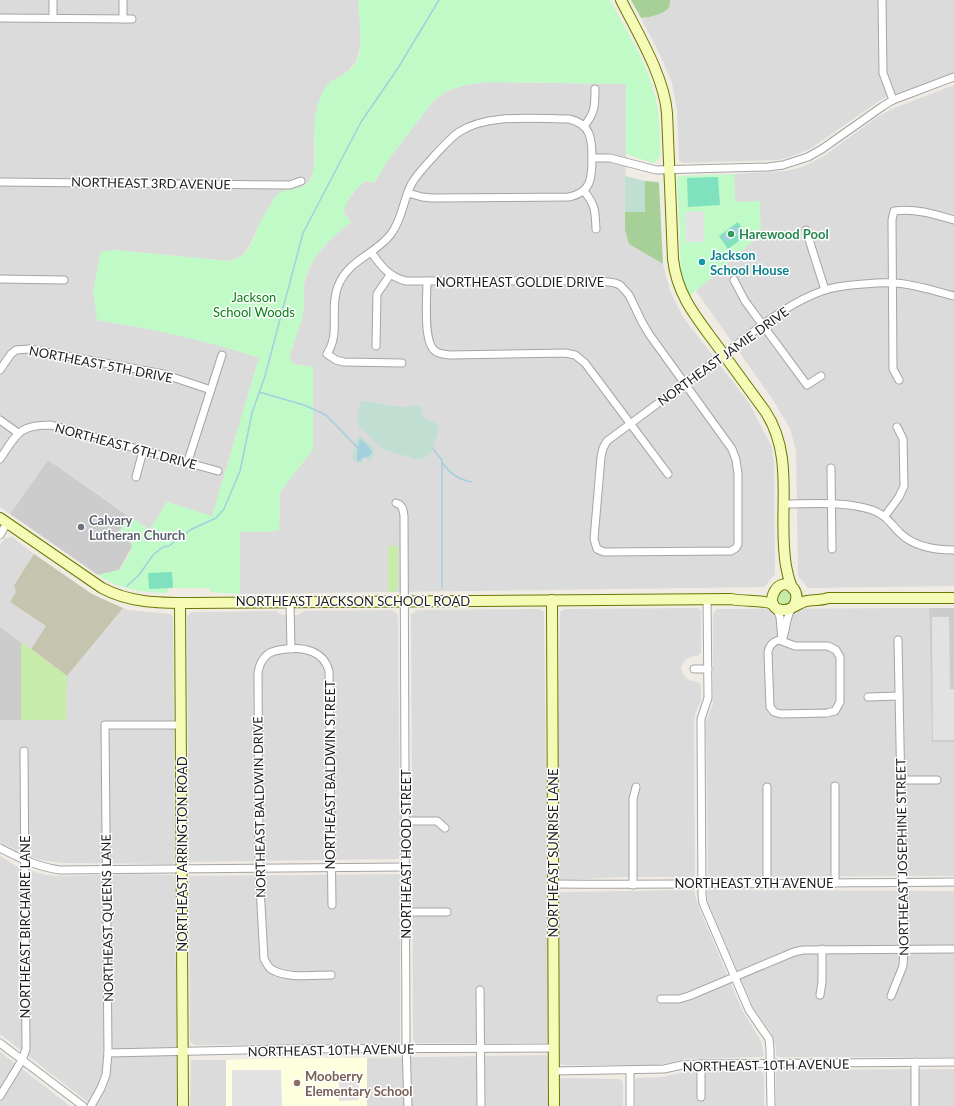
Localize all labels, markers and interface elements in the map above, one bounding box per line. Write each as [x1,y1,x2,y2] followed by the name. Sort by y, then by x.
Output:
[71,174,231,192] street label: NORTHEAST 3RD AVENUE
[739,226,829,242] place label: Harewood Pool
[726,229,736,239] marker: Harewood Pool
[710,247,789,278] place label: Jackson School House
[697,257,707,267] marker: Jackson School House
[436,274,604,290] street label: NORTHEAST GOLDIE DRIVE
[213,289,295,320] park label: Jackson School Woods
[654,303,792,409] street label: NORTHEAST JAMIE DRIVE
[28,342,174,386] street label: NORTHEAST 5TH DRIVE
[53,419,199,473] street label: NORTHEAST 6TH DRIVE
[89,512,185,543] place label: Calvary Lutheran Church
[76,522,86,532] marker: Calvary Lutheran Church
[236,593,470,609] street label: NORTHEAST JACKSON SCHOOL ROAD
[322,680,338,870] street label: NORTHEAST BALDWIN STREET
[249,716,269,898] street label: NORTHEAST BALDWIN DRIVE
[174,756,190,952] street label: NORTHEAST ARRINGTON ROAD
[892,758,912,956] street label: NORTHEAST JOSEPHINE STREET
[398,769,414,939] street label: NORTHEAST HOOD STREET
[545,769,561,937] street label: NORTHEAST SUNRISE LANE
[98,834,116,1002] street label: NORTHEAST QUEENS LANE
[17,836,33,1018] street label: NORTHEAST BIRCHAIRE LANE
[674,875,834,891] street label: NORTHEAST 9TH AVENUE
[248,1041,414,1059] street label: NORTHEAST 10TH AVENUE
[683,1056,849,1074] street label: NORTHEAST 10TH AVENUE
[305,1068,413,1099] place label: Mooberry Elementary School
[292,1078,302,1088] marker: Mooberry Elementary School

